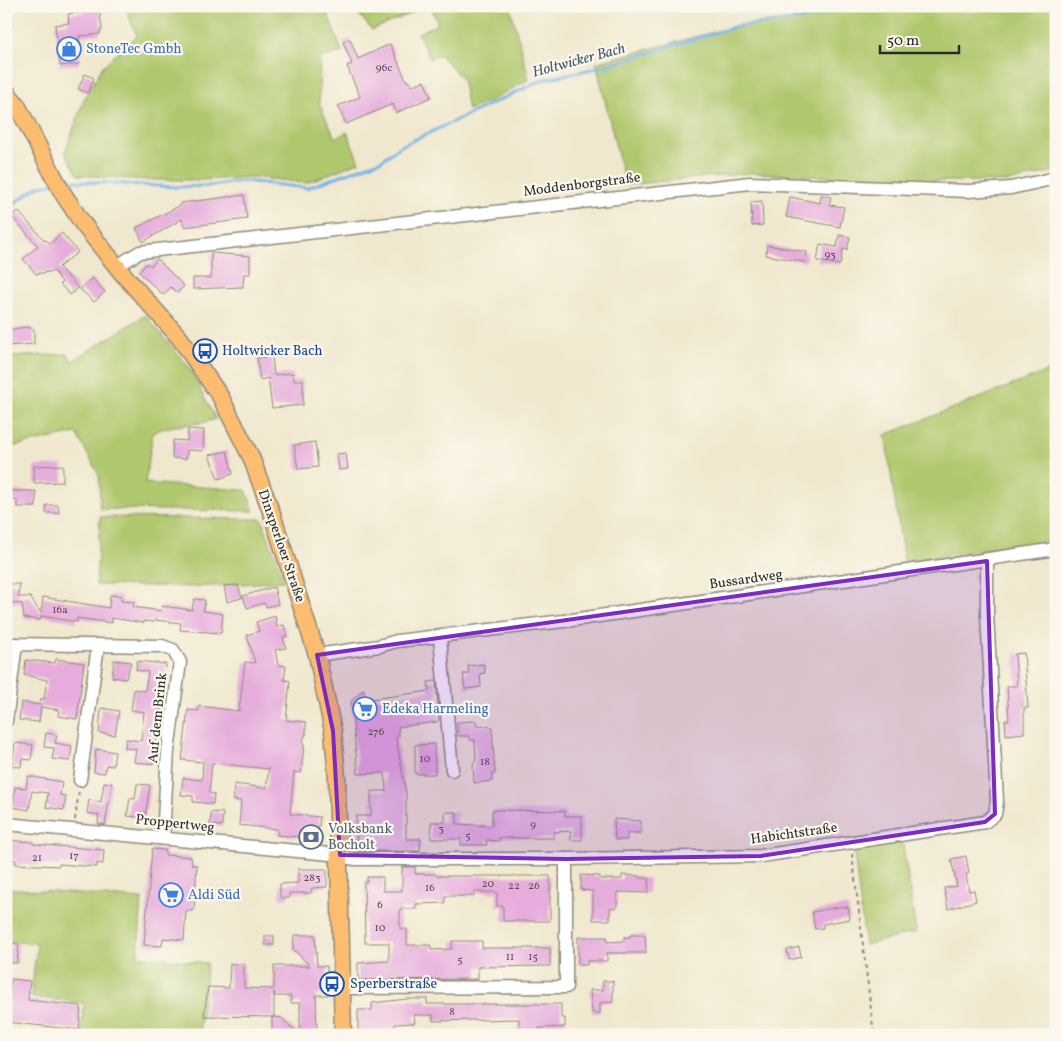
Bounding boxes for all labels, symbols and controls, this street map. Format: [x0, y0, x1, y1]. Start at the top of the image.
scale bar [880, 22, 958, 54]
text: 50 m [887, 31, 919, 52]
shop icon: StoneTec Gmbh [56, 36, 82, 62]
water label: Holtwicker Bach [530, 38, 628, 84]
place label: StoneTec Gmbh [86, 40, 182, 59]
house number: 96c [376, 61, 392, 76]
street label: Moddenborgstraße [522, 168, 642, 202]
house number: 93 [824, 248, 836, 263]
bus stop icon: Holtwicker Bach [192, 338, 218, 364]
place label: Holtwicker Bach [222, 342, 323, 361]
street label: Dinxperloer Straße [253, 487, 309, 605]
street label: Bussardweg [708, 565, 784, 595]
house number: 16a [52, 603, 68, 618]
street label: Auf dem Brink [144, 671, 172, 764]
supermarket icon: Edeka Harmeling [352, 696, 378, 722]
place label: Edeka Harmeling [382, 700, 489, 719]
house number: 276 [368, 725, 385, 740]
house number: 10 [420, 752, 431, 767]
house number: 18 [480, 755, 490, 770]
street label: Proppertweg [135, 810, 215, 838]
house number: 9 [530, 818, 536, 833]
street label: Habichtstraße [749, 818, 839, 849]
place label: Volksbank Bocholt [328, 820, 392, 855]
house number: 3 [438, 822, 444, 837]
bank icon: Volksbank Bocholt [298, 824, 324, 850]
house number: 5 [465, 829, 471, 844]
house number: 17 [69, 849, 79, 864]
house number: 21 [32, 851, 42, 866]
house number: 283 [303, 871, 321, 886]
house number: 20 [482, 877, 495, 892]
house number: 22 [508, 879, 520, 894]
house number: 26 [528, 879, 540, 894]
house number: 16 [425, 881, 435, 896]
supermarket icon: Aldi Süd [158, 882, 184, 908]
place label: Aldi Süd [188, 886, 241, 905]
house number: 6 [377, 898, 383, 913]
house number: 10 [375, 921, 386, 936]
house number: 11 [506, 950, 514, 965]
house number: 15 [528, 950, 538, 965]
house number: 5 [457, 953, 463, 968]
bus stop icon: Sperberstraße [319, 971, 345, 997]
place label: Sperberstraße [350, 975, 438, 994]
house number: 8 [449, 1005, 455, 1020]

